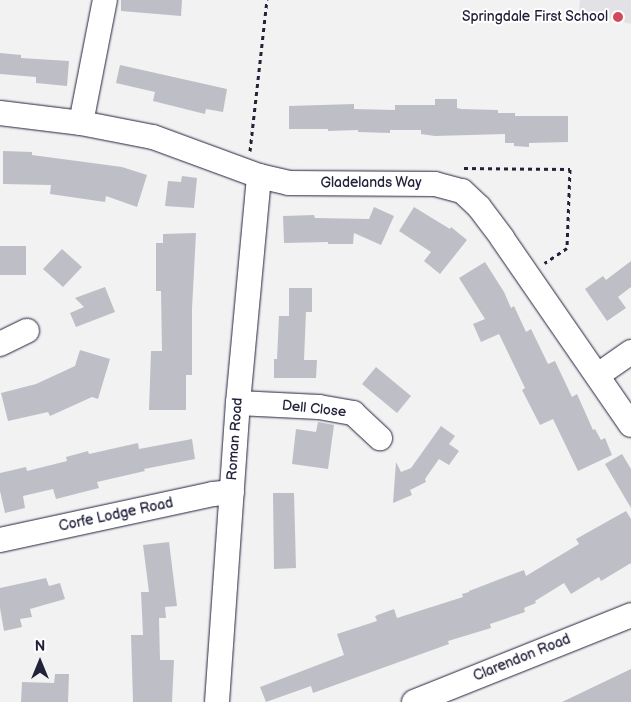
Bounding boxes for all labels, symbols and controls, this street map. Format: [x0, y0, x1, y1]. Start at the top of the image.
place label: Springdale First School [462, 9, 608, 25]
marker: Springdale First School [612, 11, 624, 23]
street label: Gladelands Way [320, 175, 422, 191]
street label: Roman Road [224, 397, 246, 481]
street label: Dell Close [281, 397, 347, 421]
street label: Corfe Lodge Road [57, 495, 175, 535]
street label: Clarendon Road [471, 631, 573, 685]
north arrow [15, 637, 65, 687]
text: N [35, 638, 45, 655]

